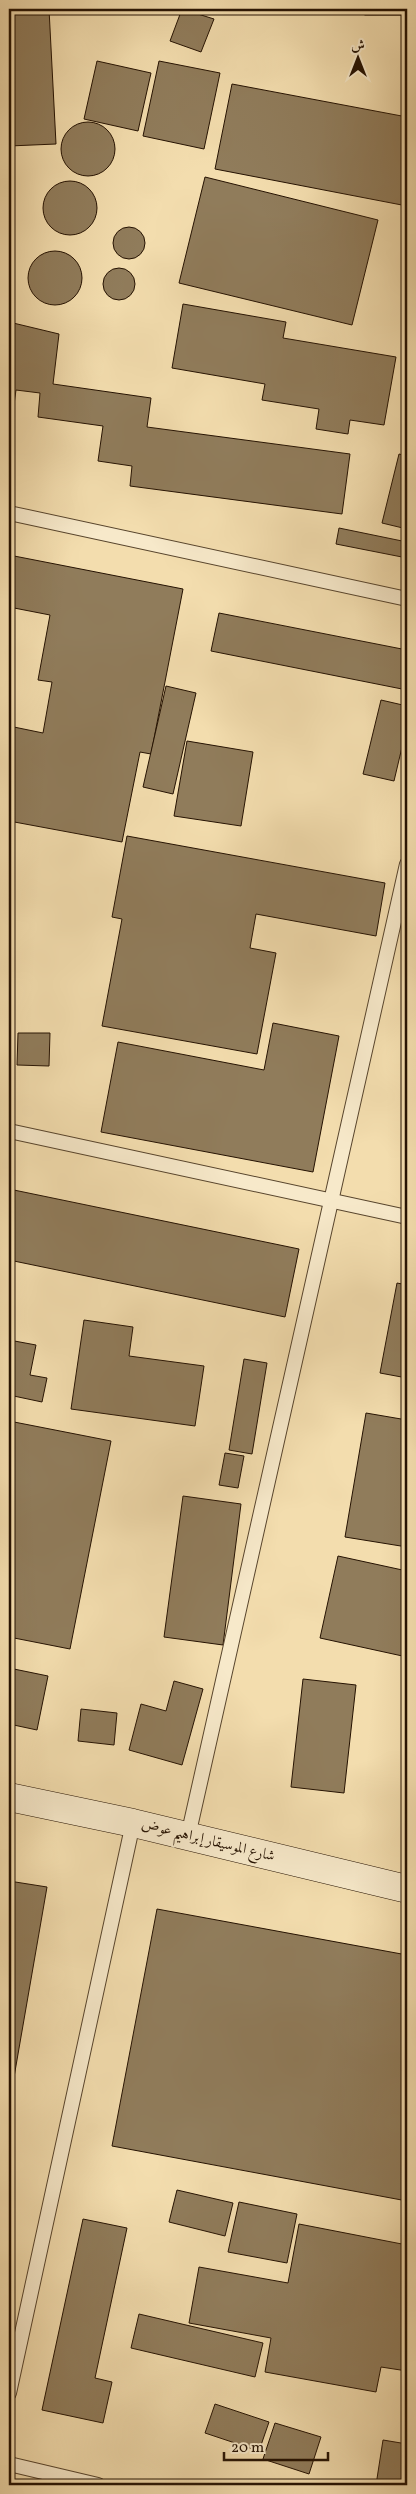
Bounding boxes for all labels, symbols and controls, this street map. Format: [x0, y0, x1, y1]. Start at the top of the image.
north arrow [334, 32, 384, 82]
text: ش [351, 37, 365, 56]
street label: شارع الموسيقار إبراهيم عوض [138, 1814, 277, 1871]
scale bar [224, 2429, 327, 2461]
text: 20 m [231, 2438, 264, 2459]

